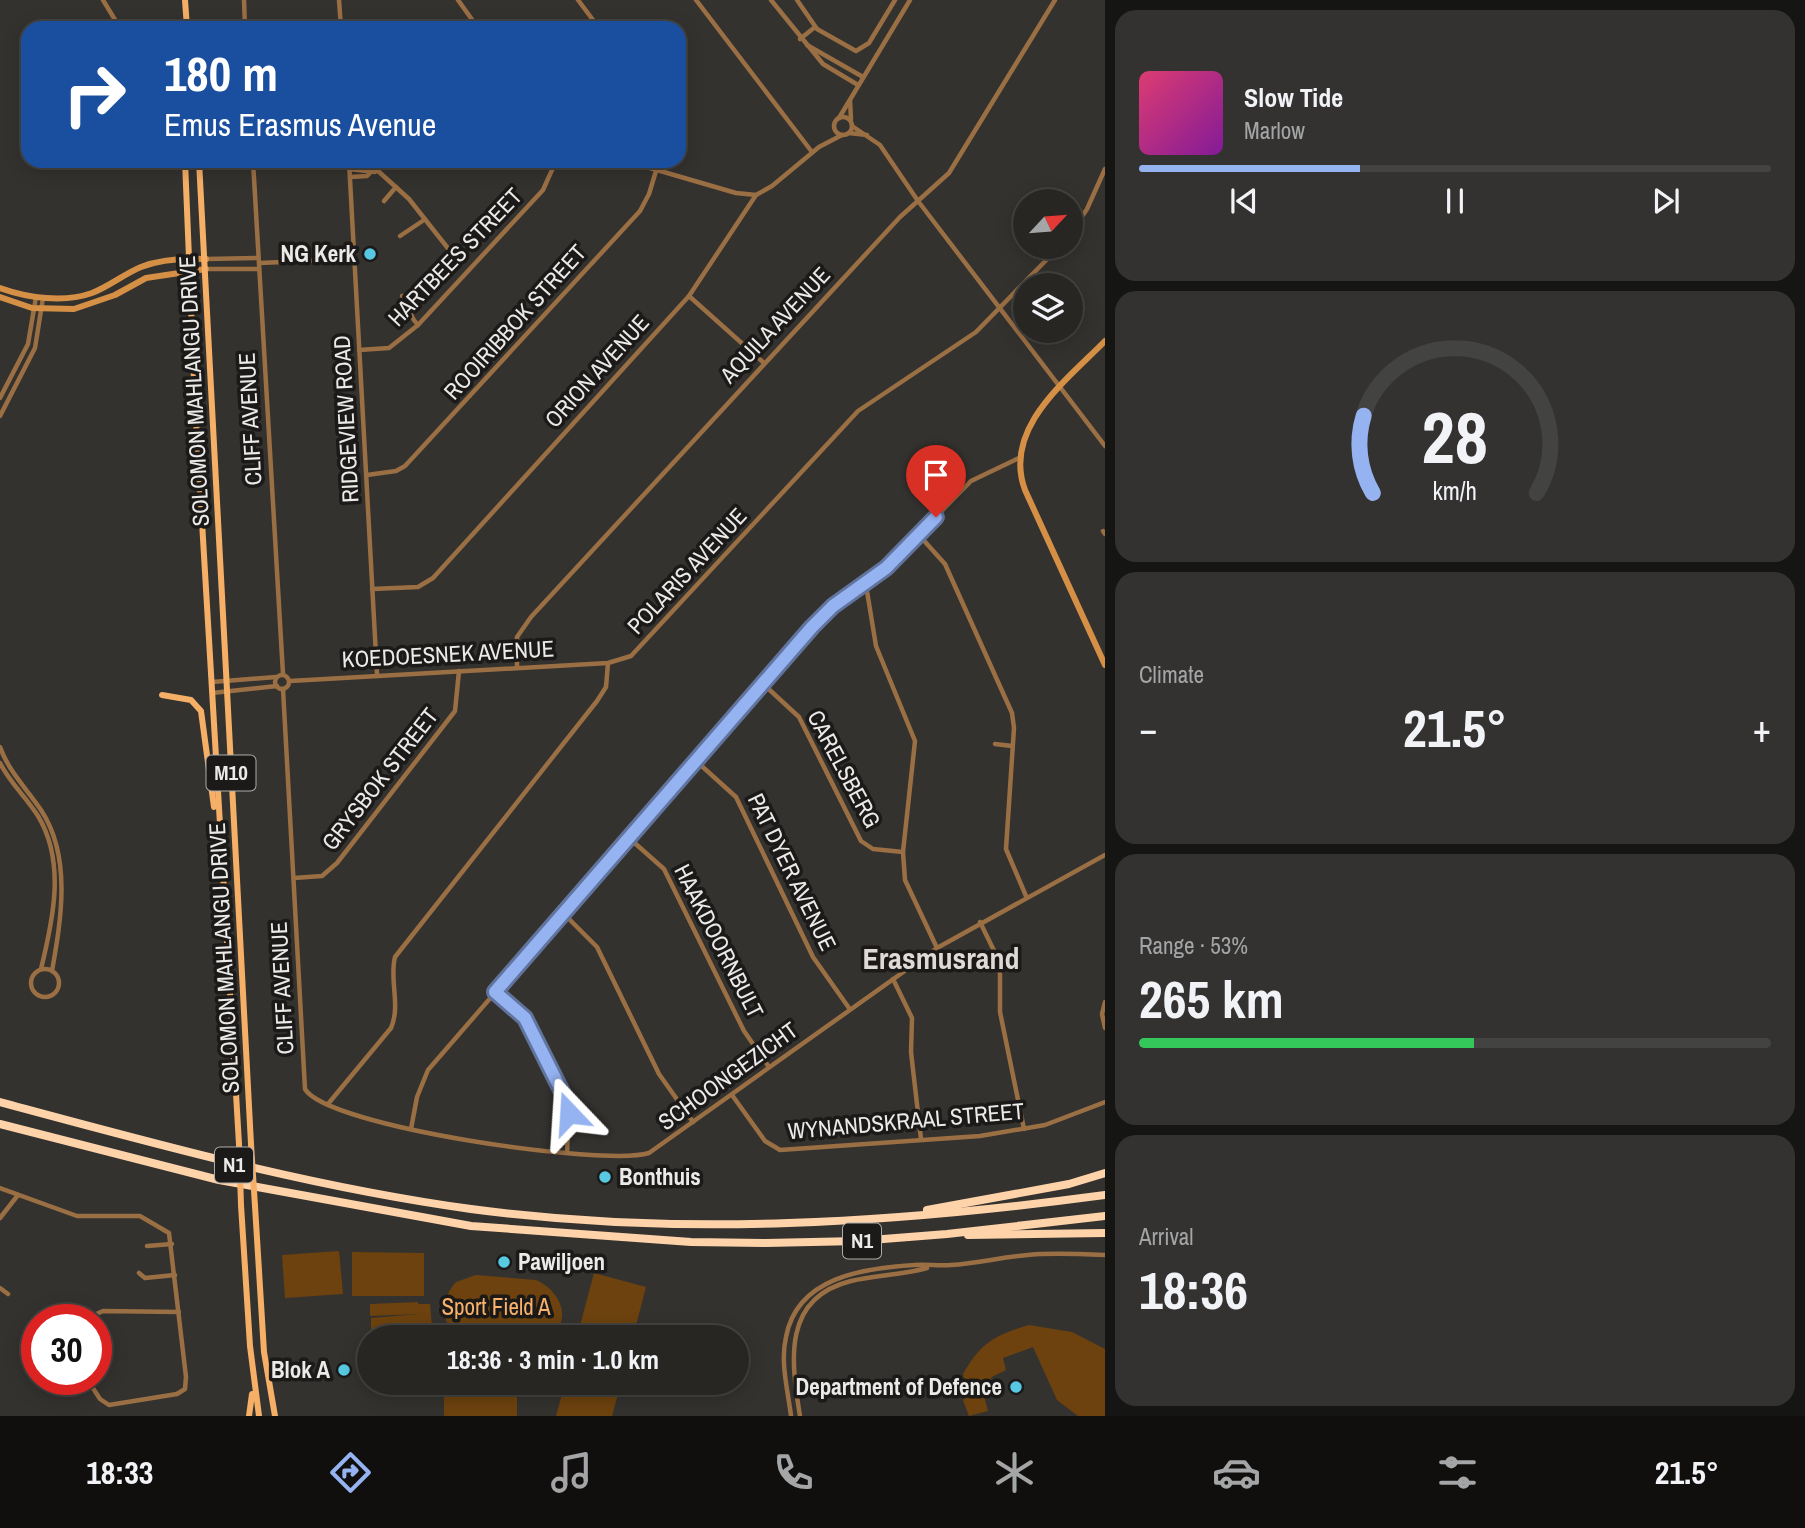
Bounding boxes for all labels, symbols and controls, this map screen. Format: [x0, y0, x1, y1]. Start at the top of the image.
text: 180 m [164, 40, 278, 106]
icon: right [49, 49, 140, 140]
text: Slow Tide [1244, 80, 1343, 115]
text: Emus Erasmus Avenue [164, 103, 436, 146]
text: Marlow [1244, 115, 1305, 146]
street label: HARTBEES STREET [381, 180, 529, 333]
icon: previous [1225, 182, 1263, 220]
icon: pause [1436, 182, 1474, 220]
icon: next [1647, 182, 1685, 220]
north arrow [1013, 189, 1083, 259]
map controls [1013, 189, 1083, 343]
street label: ROOIRIBBOK STREET [436, 237, 593, 406]
place label: NG Kerk [281, 238, 357, 269]
marker: NG Kerk [362, 246, 378, 262]
street label: SOLOMON MAHLANGU DRIVE [171, 255, 216, 527]
street label: AQUILA AVENUE [712, 260, 837, 390]
button: layers [1013, 273, 1083, 343]
street label: ORION AVENUE [538, 307, 656, 434]
street label: RIDGEVIEW ROAD [326, 334, 365, 504]
street label: CLIFF AVENUE [231, 352, 268, 486]
text: 28 [1422, 388, 1488, 486]
pin [906, 445, 966, 517]
icon: arrive [917, 456, 955, 494]
text: km/h [1433, 474, 1477, 508]
street label: POLARIS AVENUE [620, 501, 753, 641]
street label: KOEDOESNEK AVENUE [341, 632, 555, 675]
text: Climate [1139, 659, 1204, 690]
text: 21.5° [1403, 693, 1507, 763]
street label: GRYSBOK STREET [314, 701, 445, 856]
text: − [1139, 703, 1157, 754]
text: + [1753, 703, 1771, 754]
street label: CARELSBERG [800, 705, 888, 833]
road number: M10 [206, 756, 256, 790]
street label: PAT DYER AVENUE [741, 788, 844, 956]
street label: SOLOMON MAHLANGU DRIVE [201, 822, 246, 1094]
street label: HAAKDOORNBULT [667, 859, 772, 1023]
street label: CLIFF AVENUE [263, 921, 300, 1055]
text: Range · 53% [1139, 930, 1248, 961]
district label: Erasmusrand [862, 938, 1020, 978]
text: 265 km [1139, 964, 1284, 1034]
street label: SCHOONGEZICHT [652, 1014, 804, 1137]
position arrow [532, 1076, 606, 1150]
street label: WYNANDSKRAAL STREET [786, 1095, 1026, 1146]
road number: N1 [215, 1148, 253, 1182]
place label: Bonthuis [619, 1161, 701, 1192]
marker: Bonthuis [597, 1169, 613, 1185]
text: Arrival [1139, 1221, 1194, 1252]
road number: N1 [843, 1224, 881, 1258]
place label: Pawiljoen [518, 1246, 605, 1277]
marker: Pawiljoen [496, 1254, 512, 1270]
text: 18:36 [1139, 1255, 1248, 1325]
park label: Sport Field A [441, 1291, 551, 1322]
speed limit sign: 30 [21, 1304, 112, 1395]
text: 18:36 · 3 min · 1.0 km [447, 1342, 659, 1377]
place label: Blok A [271, 1354, 330, 1385]
marker: Blok A [336, 1362, 352, 1378]
place label: Department of Defence [796, 1371, 1002, 1402]
marker: Department of Defence [1008, 1379, 1024, 1395]
icon: directions [326, 1448, 375, 1497]
icon: music [547, 1448, 596, 1497]
icon: phone [769, 1448, 818, 1497]
icon: climate [990, 1448, 1039, 1497]
icon: car [1212, 1448, 1261, 1497]
icon: filters [1433, 1448, 1482, 1497]
text: 18:33 [86, 1451, 153, 1494]
text: 21.5° [1655, 1451, 1719, 1494]

